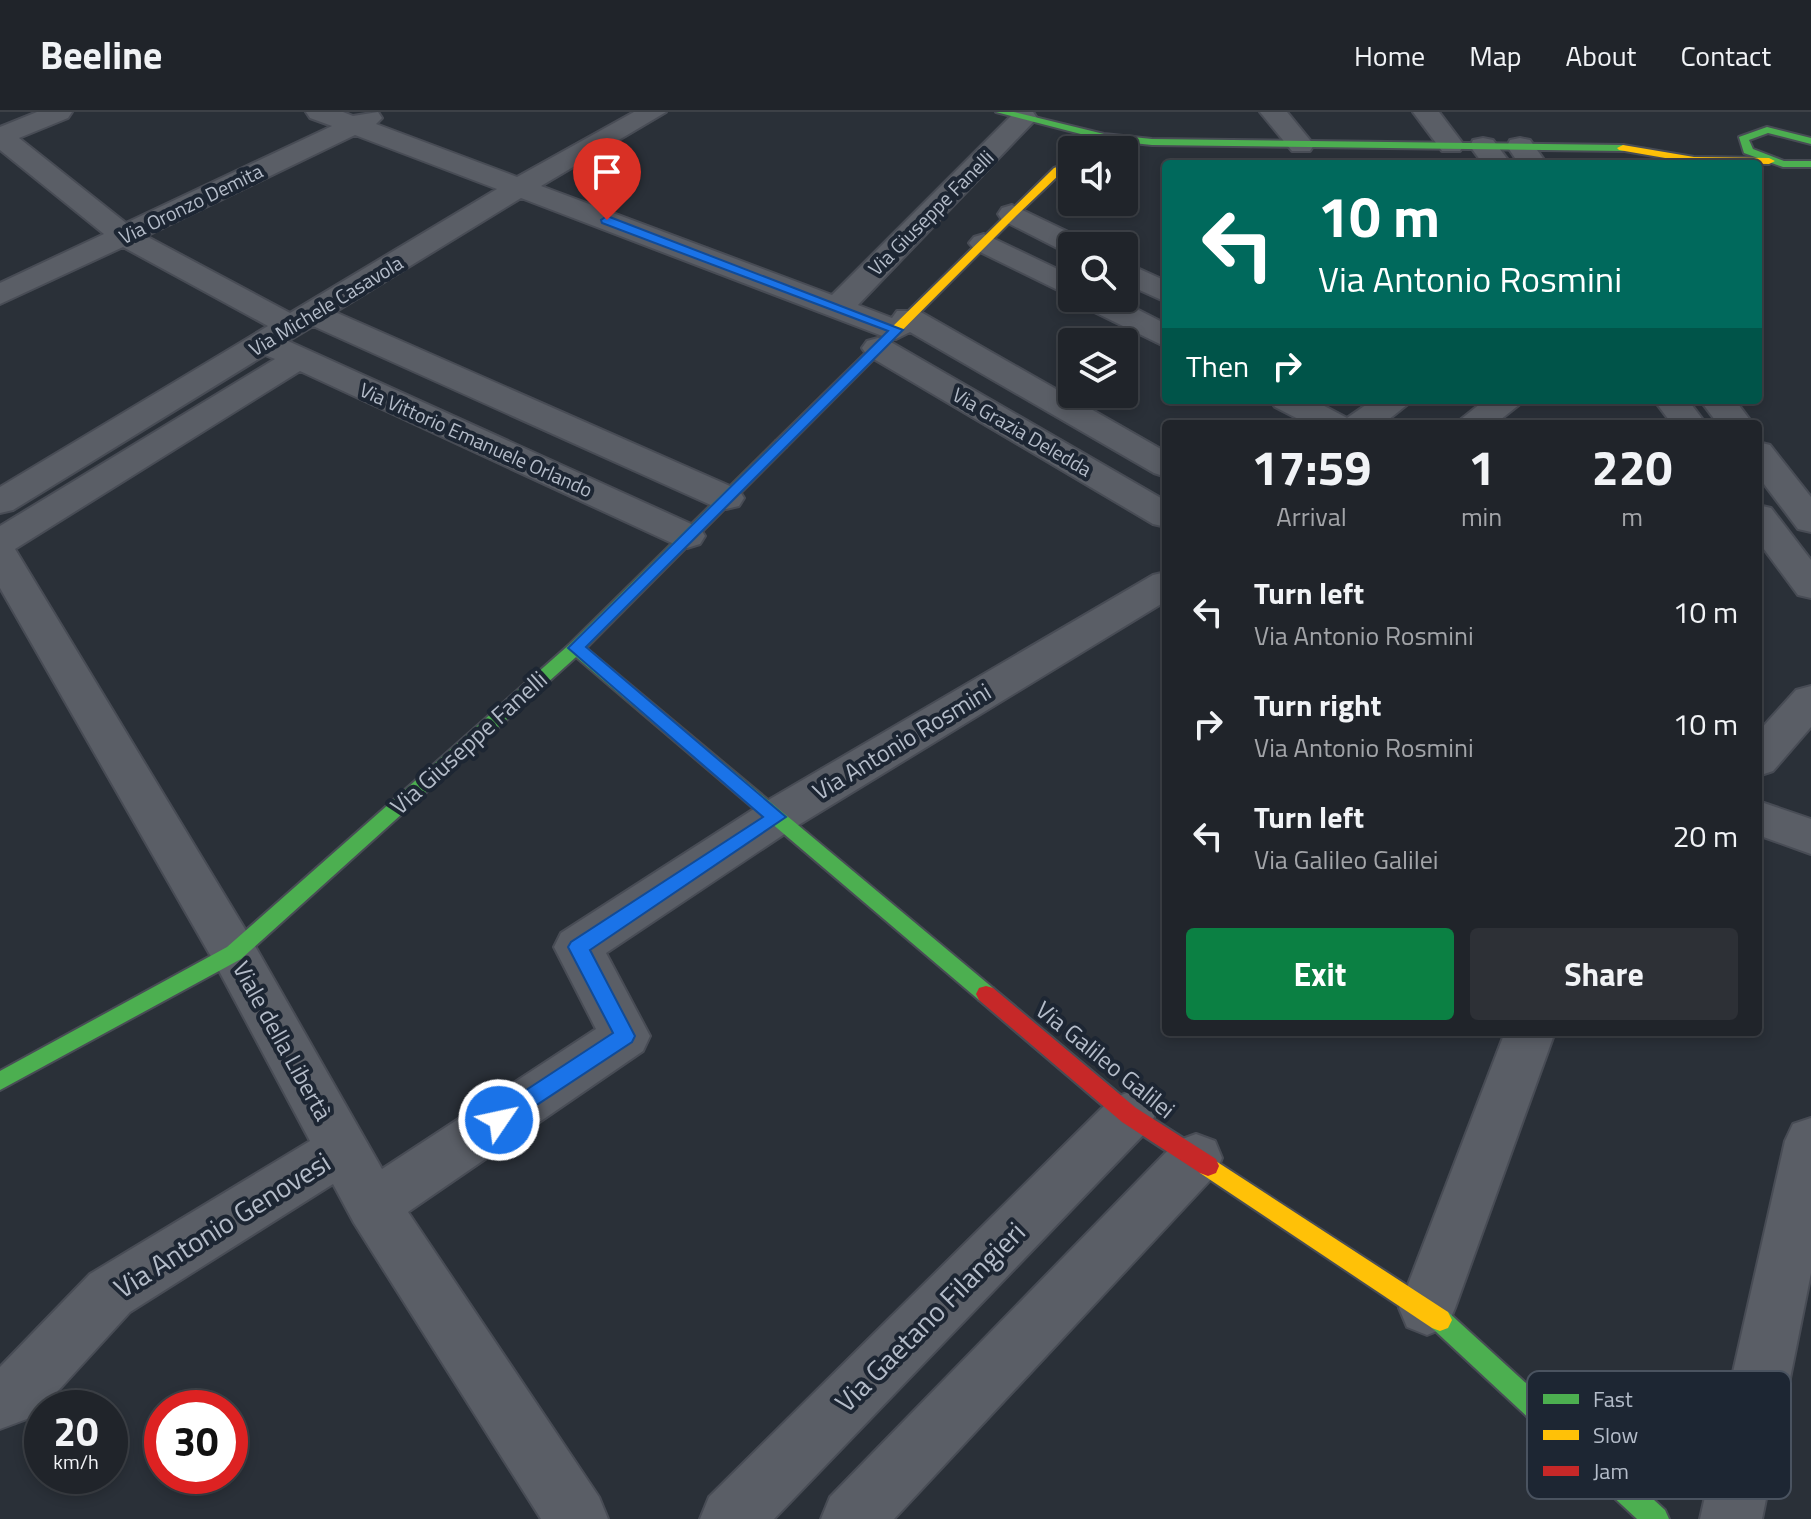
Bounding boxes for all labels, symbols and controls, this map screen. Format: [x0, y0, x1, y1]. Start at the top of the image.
text: Beeline [40, 26, 162, 84]
text: Home [1354, 34, 1425, 77]
text: Map [1469, 34, 1522, 77]
text: About [1566, 34, 1636, 77]
text: Contact [1680, 34, 1771, 77]
map controls [1058, 136, 1138, 408]
button: sound [1058, 136, 1138, 216]
pin [573, 138, 641, 220]
street label: Via Giuseppe Fanelli [861, 143, 1001, 283]
icon: arrive [585, 150, 629, 194]
street label: Via Oronzo Demita [114, 155, 268, 252]
text: 10 m [1318, 174, 1440, 259]
icon: left [1186, 192, 1290, 296]
button: search [1058, 232, 1138, 312]
street label: Via Michele Casavola [243, 247, 409, 364]
text: Via Antonio Rosmini [1318, 251, 1622, 306]
button: layers [1058, 328, 1138, 408]
text: Then [1186, 343, 1249, 389]
icon: right [1265, 344, 1309, 388]
street label: Via Vittorio Emanuele Orlando [355, 374, 598, 505]
street label: Via Grazia Deledda [947, 379, 1098, 484]
text: 17:59 [1252, 431, 1371, 504]
text: 1 [1468, 431, 1495, 504]
text: 220 [1592, 431, 1672, 504]
text: Arrival [1276, 497, 1347, 536]
text: min [1461, 497, 1502, 536]
text: m [1621, 497, 1643, 536]
text: Turn left [1254, 570, 1364, 616]
text: 10 m [1673, 589, 1738, 635]
icon: left [1186, 590, 1230, 634]
text: Via Antonio Rosmini [1254, 616, 1474, 655]
street label: Via Giuseppe Fanelli [382, 662, 555, 823]
street label: Via Antonio Rosmini [805, 674, 998, 809]
text: Turn right [1254, 682, 1382, 728]
text: 10 m [1673, 701, 1738, 747]
icon: right [1186, 702, 1230, 746]
text: Via Antonio Rosmini [1254, 728, 1474, 767]
text: Turn left [1254, 794, 1364, 840]
text: 20 m [1673, 813, 1738, 859]
icon: left [1186, 814, 1230, 858]
text: Via Galileo Galilei [1254, 840, 1438, 879]
button: Exit [1186, 928, 1454, 1020]
button: Share [1470, 928, 1738, 1020]
street label: Viale della Libertà [224, 954, 342, 1127]
street label: Via Galileo Galilei [1028, 992, 1183, 1127]
position arrow [457, 1078, 541, 1162]
street label: Via Antonio Genovesi [105, 1141, 338, 1309]
street label: Via Gaetano Filangieri [824, 1211, 1035, 1422]
legend [1527, 1371, 1791, 1499]
text: Fast [1593, 1382, 1633, 1416]
speed limit sign: 30 [144, 1390, 248, 1494]
text: 20 [54, 1401, 98, 1462]
text: Slow [1593, 1418, 1639, 1452]
text: km/h [53, 1446, 99, 1477]
text: Jam [1593, 1454, 1629, 1488]

